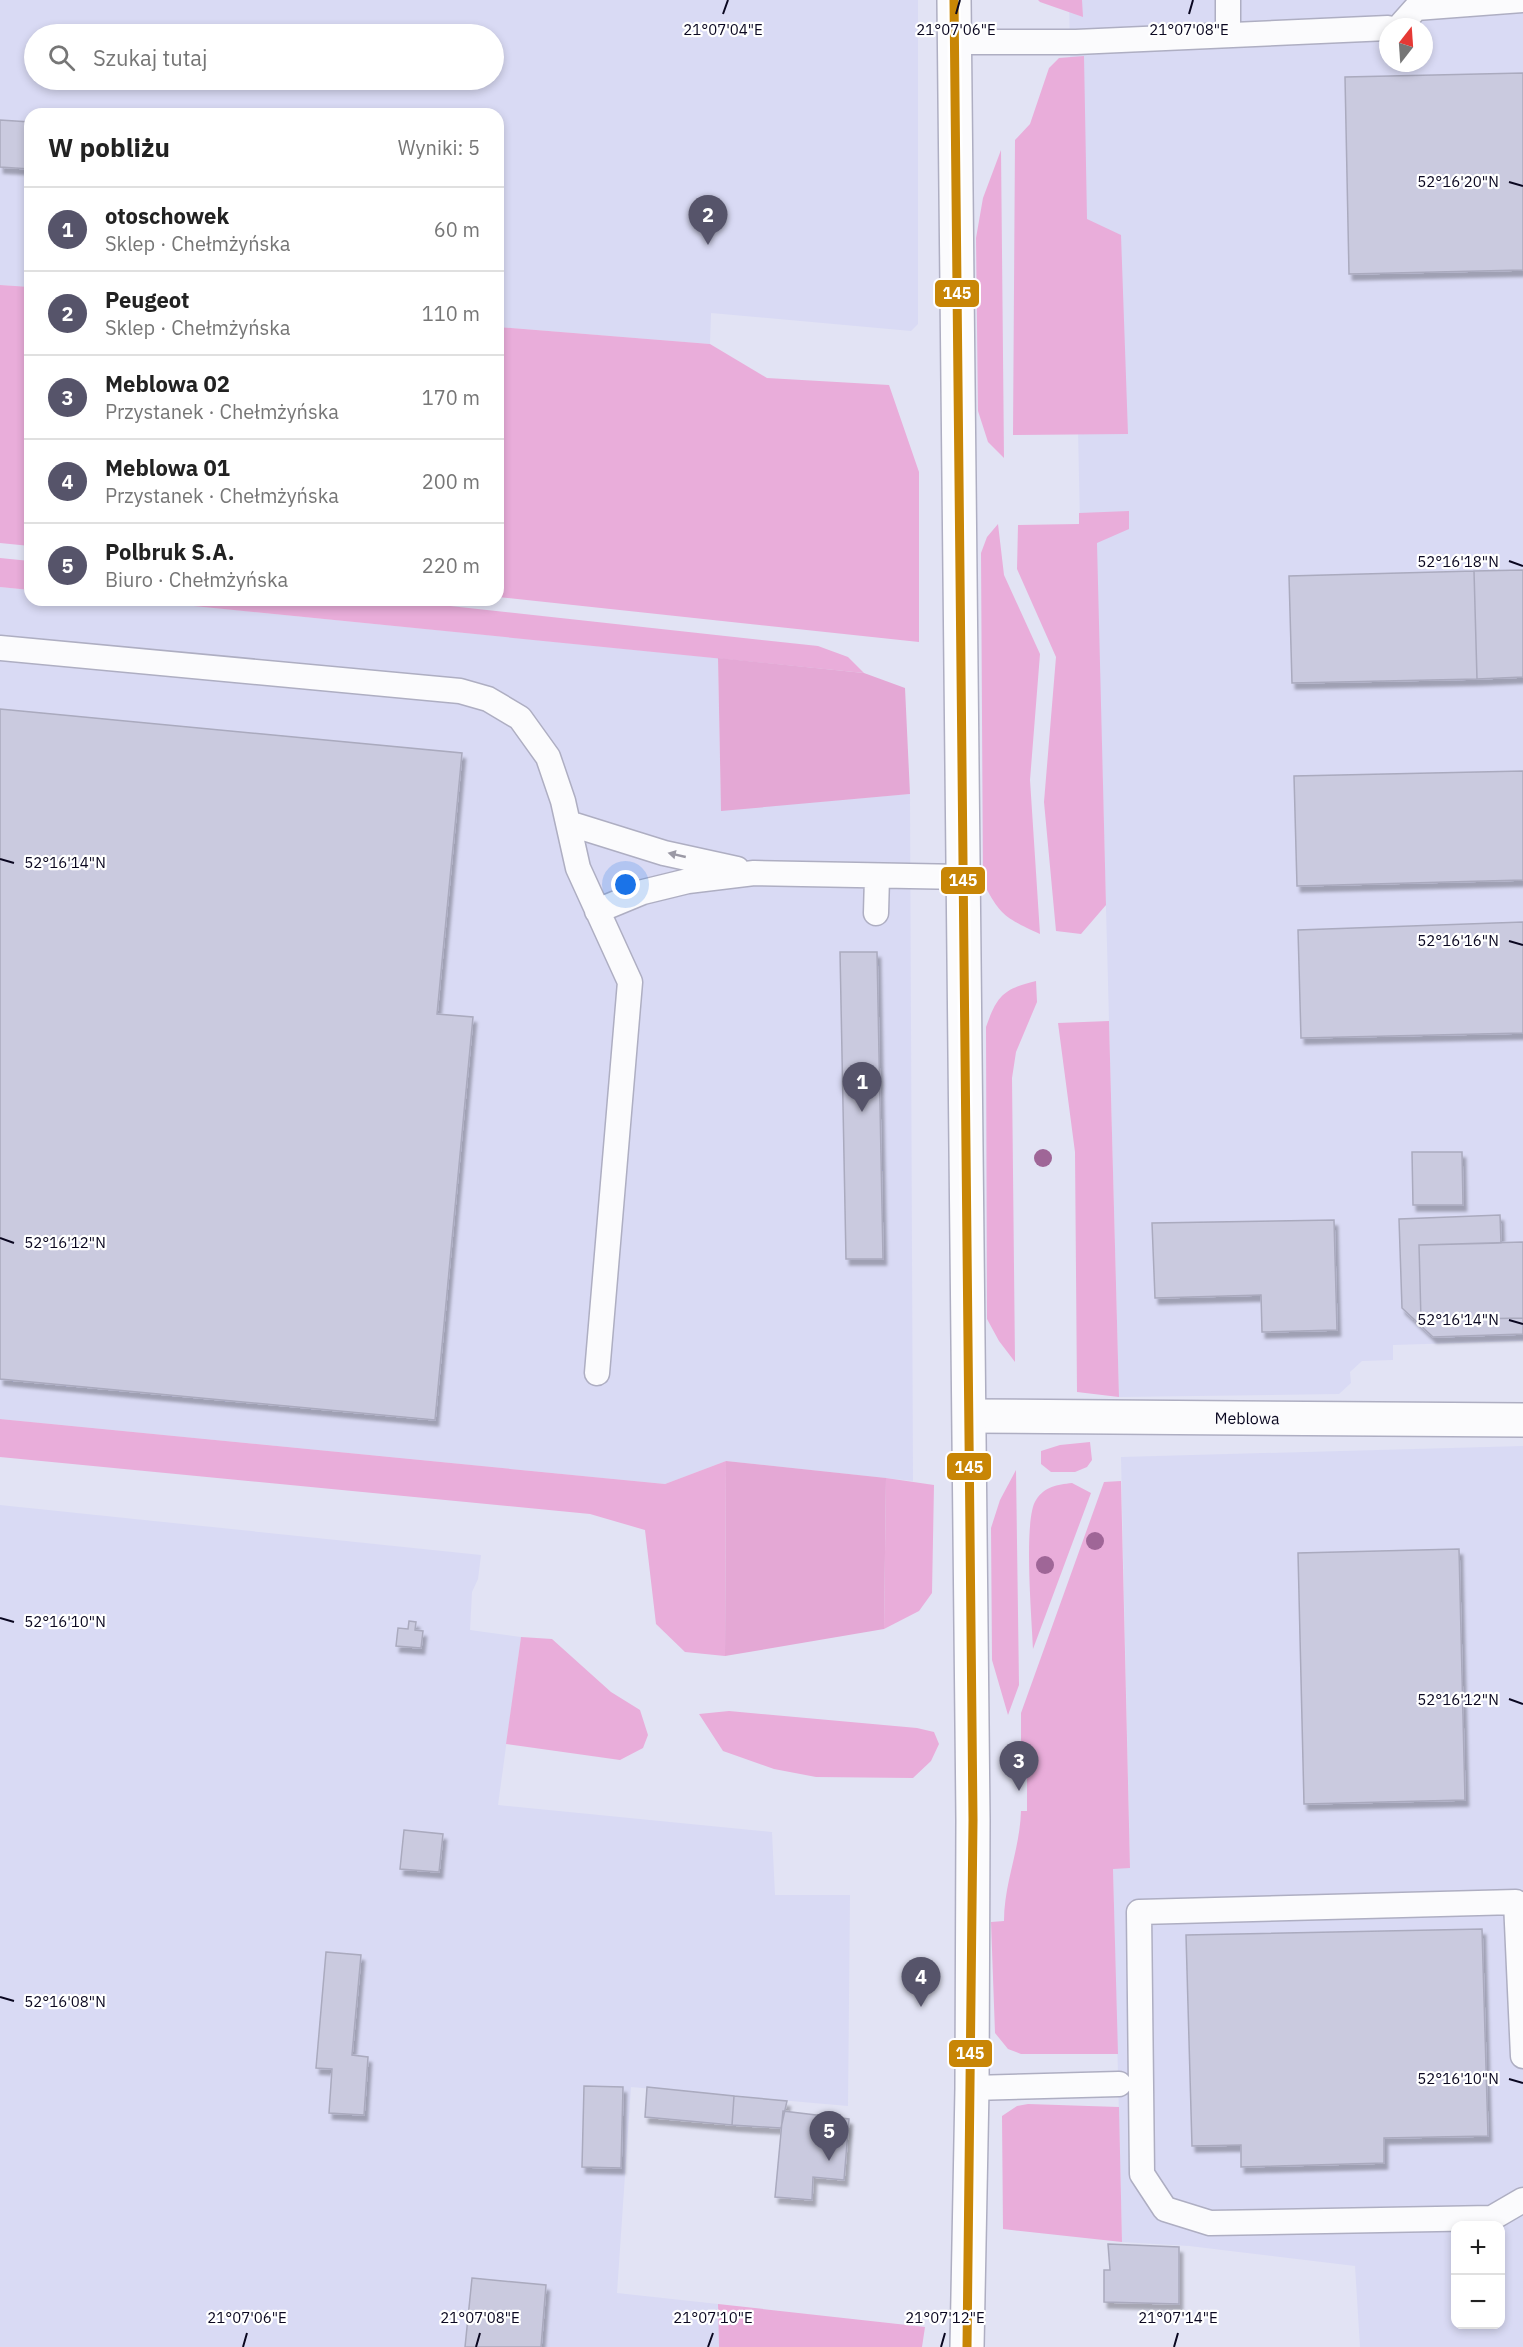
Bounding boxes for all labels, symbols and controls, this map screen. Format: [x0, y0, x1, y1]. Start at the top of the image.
north arrow [1379, 18, 1433, 72]
text: 21°07'04"E [683, 20, 763, 39]
text: 21°07'06"E [916, 20, 996, 39]
text: 21°07'08"E [1149, 20, 1229, 39]
search box [24, 24, 504, 90]
icon: search [45, 41, 78, 74]
text: Szukaj tutaj [93, 43, 208, 72]
text: W pobliżu [48, 130, 170, 164]
text: Wyniki: 5 [398, 134, 480, 161]
text: 52°16'20"N [1417, 172, 1499, 191]
pin: 2 [688, 196, 728, 245]
text: otoschowek [105, 201, 229, 230]
text: 1 [62, 216, 74, 243]
text: 60 m [434, 216, 480, 243]
text: Sklep · Chełmżyńska [105, 230, 290, 257]
line badge: 145 [934, 279, 980, 308]
text: 145 [943, 283, 972, 303]
text: Peugeot [105, 285, 190, 314]
text: 2 [62, 300, 74, 327]
text: 110 m [422, 300, 480, 327]
text: Sklep · Chełmżyńska [105, 314, 290, 341]
text: Meblowa 02 [105, 369, 230, 398]
text: 3 [62, 384, 74, 411]
text: 170 m [422, 384, 480, 411]
text: Przystanek · Chełmżyńska [105, 398, 339, 425]
text: Meblowa 01 [105, 453, 230, 482]
text: 4 [62, 468, 74, 495]
text: 200 m [422, 468, 480, 495]
text: Przystanek · Chełmżyńska [105, 482, 339, 509]
text: Polbruk S.A. [105, 537, 235, 566]
text: 5 [62, 552, 74, 579]
text: 220 m [422, 552, 480, 579]
text: 52°16'18"N [1417, 552, 1499, 571]
text: Biuro · Chełmżyńska [105, 566, 288, 593]
one-way arrow [667, 850, 686, 860]
text: 52°16'14"N [24, 853, 106, 872]
line badge: 145 [940, 866, 986, 895]
your location [611, 870, 640, 899]
text: 145 [949, 870, 978, 890]
text: 52°16'16"N [1417, 931, 1499, 950]
pin: 1 [842, 1062, 882, 1112]
text: 52°16'12"N [24, 1233, 106, 1252]
text: 52°16'14"N [1417, 1310, 1499, 1329]
street label: Meblowa [1214, 1408, 1280, 1428]
line badge: 145 [946, 1452, 992, 1481]
text: 145 [955, 1457, 984, 1477]
text: 52°16'10"N [24, 1612, 106, 1631]
text: 52°16'12"N [1417, 1690, 1499, 1709]
pin: 3 [1000, 1742, 1038, 1791]
pin: 4 [902, 1958, 940, 2007]
text: 52°16'08"N [24, 1992, 106, 2011]
line badge: 145 [948, 2039, 993, 2068]
text: 145 [956, 2043, 985, 2063]
text: 52°16'10"N [1417, 2069, 1499, 2088]
pin: 5 [810, 2112, 848, 2161]
map controls [1451, 2221, 1505, 2329]
button: + [1451, 2221, 1505, 2275]
button: − [1451, 2275, 1505, 2329]
text: 21°07'06"E [207, 2308, 287, 2327]
text: 21°07'08"E [440, 2308, 520, 2327]
text: 21°07'10"E [673, 2308, 753, 2327]
text: 21°07'12"E [905, 2308, 985, 2327]
text: 21°07'14"E [1138, 2308, 1218, 2327]

